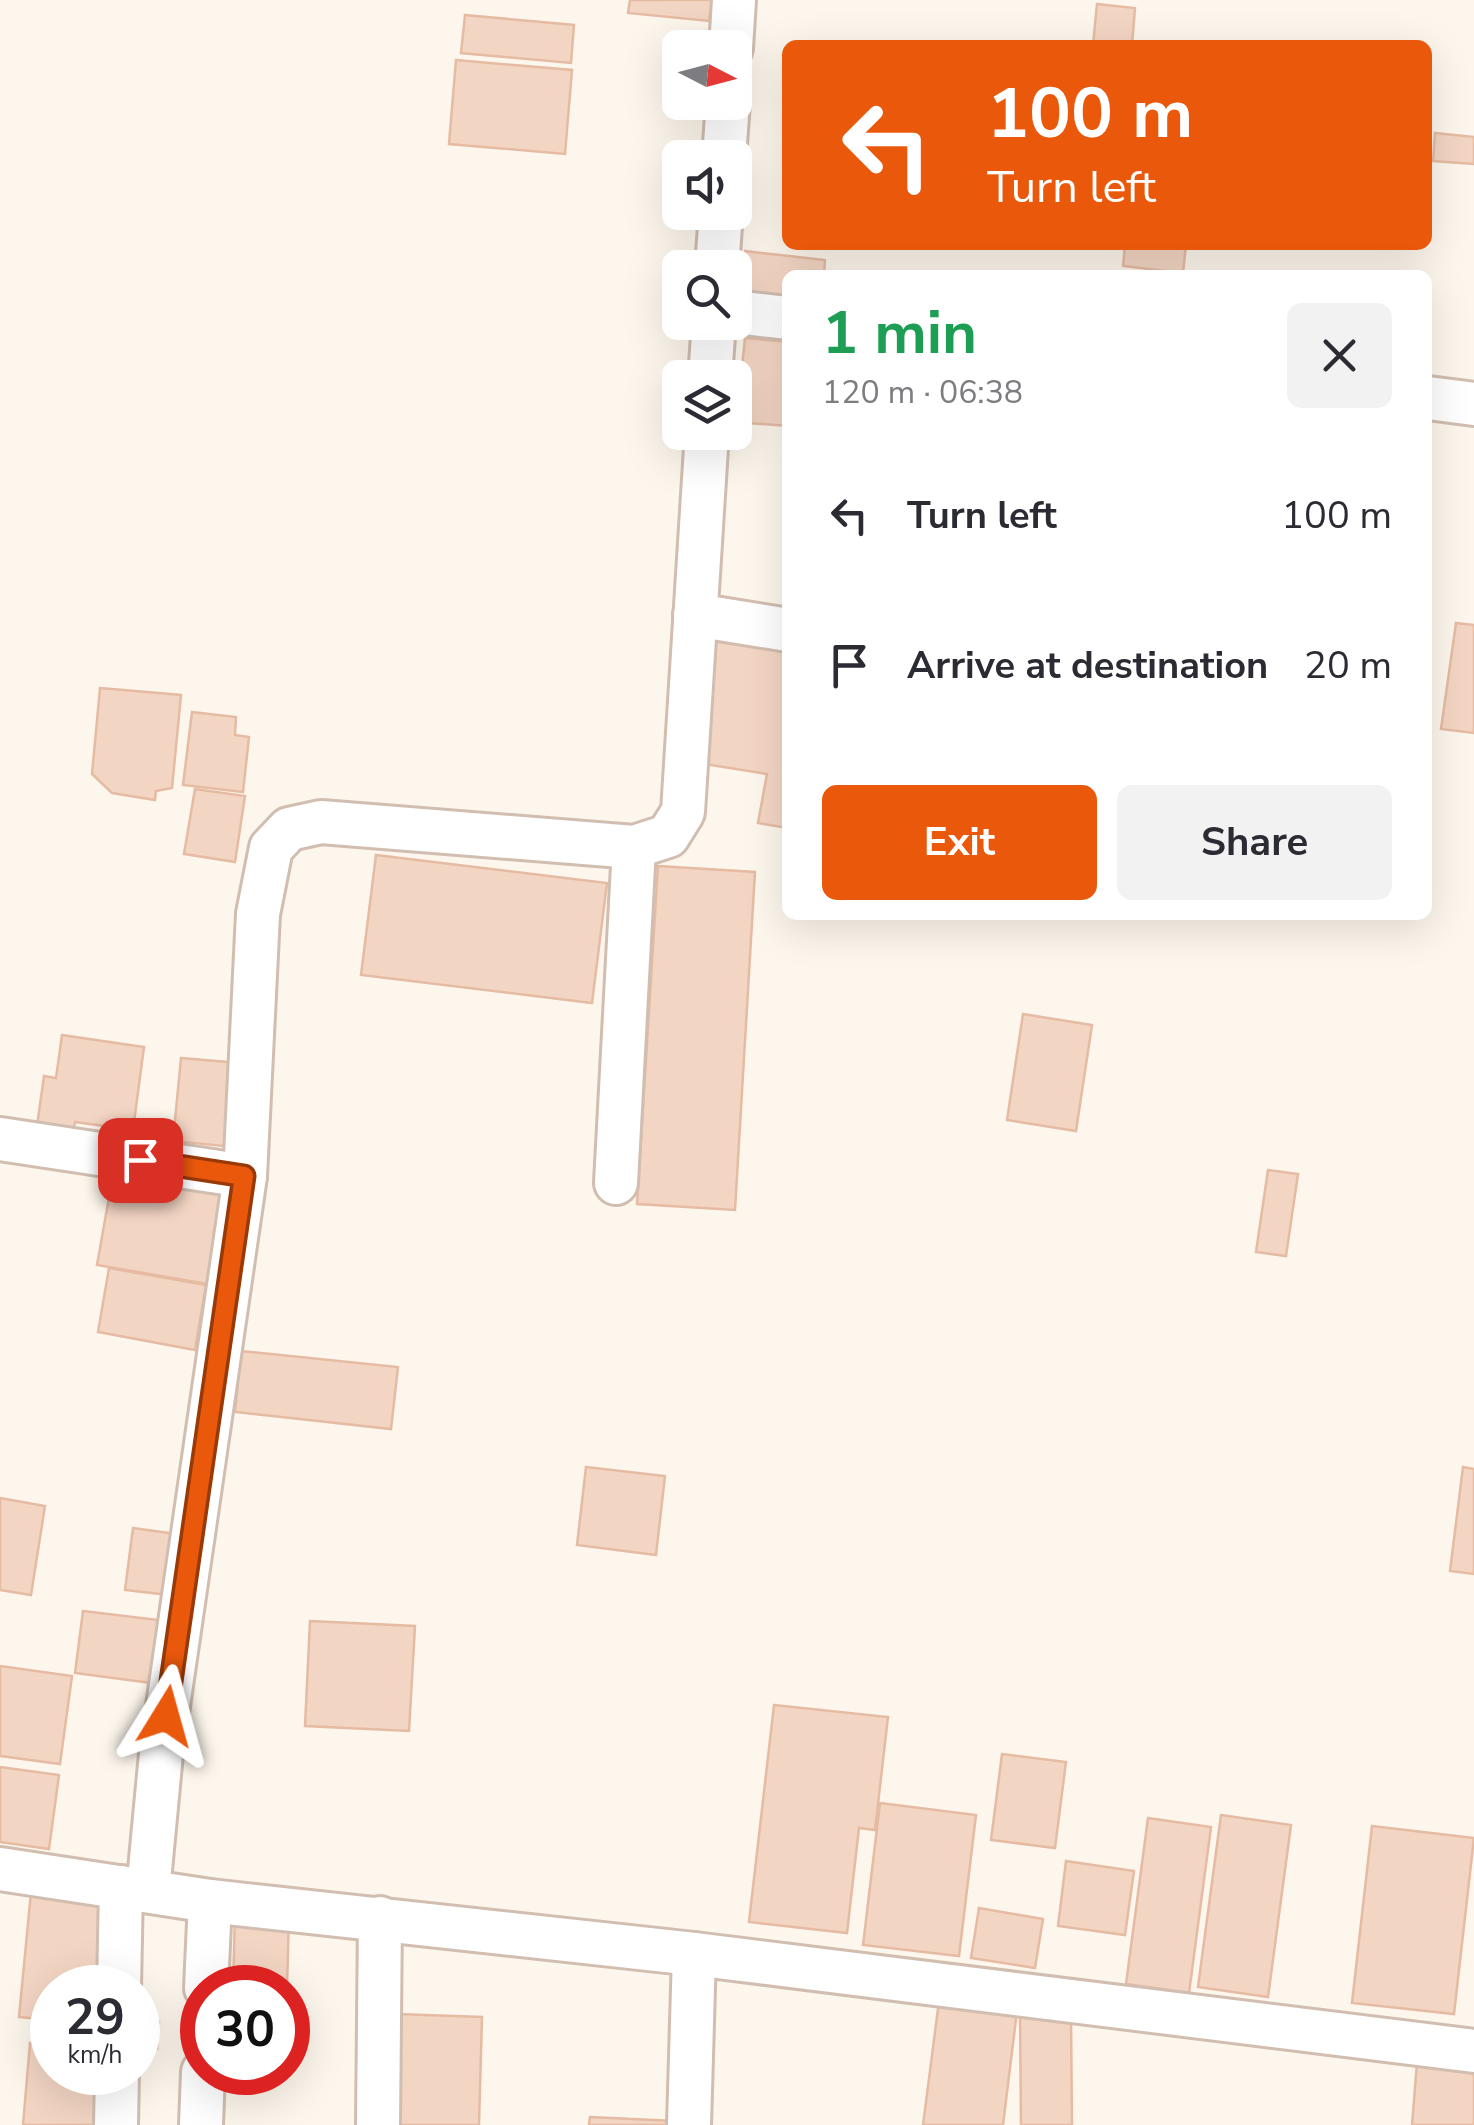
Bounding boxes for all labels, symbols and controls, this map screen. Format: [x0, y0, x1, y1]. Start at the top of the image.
north arrow [662, 30, 752, 120]
map controls [662, 30, 752, 450]
text: 100 m [987, 66, 1193, 162]
icon: left [822, 80, 952, 210]
button: sound [662, 140, 752, 230]
text: Turn left [987, 157, 1156, 218]
button: search [662, 250, 752, 340]
text: 1 min [822, 292, 977, 374]
button: close [1287, 303, 1392, 408]
button: layers [662, 360, 752, 450]
text: 120 m · 06:38 [822, 371, 1023, 414]
icon: left [822, 488, 877, 543]
text: Turn left [907, 490, 1057, 541]
text: 100 m [1281, 490, 1392, 541]
icon: arrive [822, 638, 877, 693]
text: Arrive at destination [907, 640, 1268, 691]
text: 20 m [1304, 640, 1392, 691]
button: Exit [822, 785, 1097, 900]
button: Share [1117, 785, 1392, 900]
pin [98, 1118, 183, 1203]
icon: arrive [113, 1133, 168, 1188]
position arrow [114, 1664, 218, 1768]
speed limit sign: 30 [180, 1965, 310, 2095]
text: 29 [65, 1983, 125, 2052]
text: km/h [67, 2038, 123, 2072]

